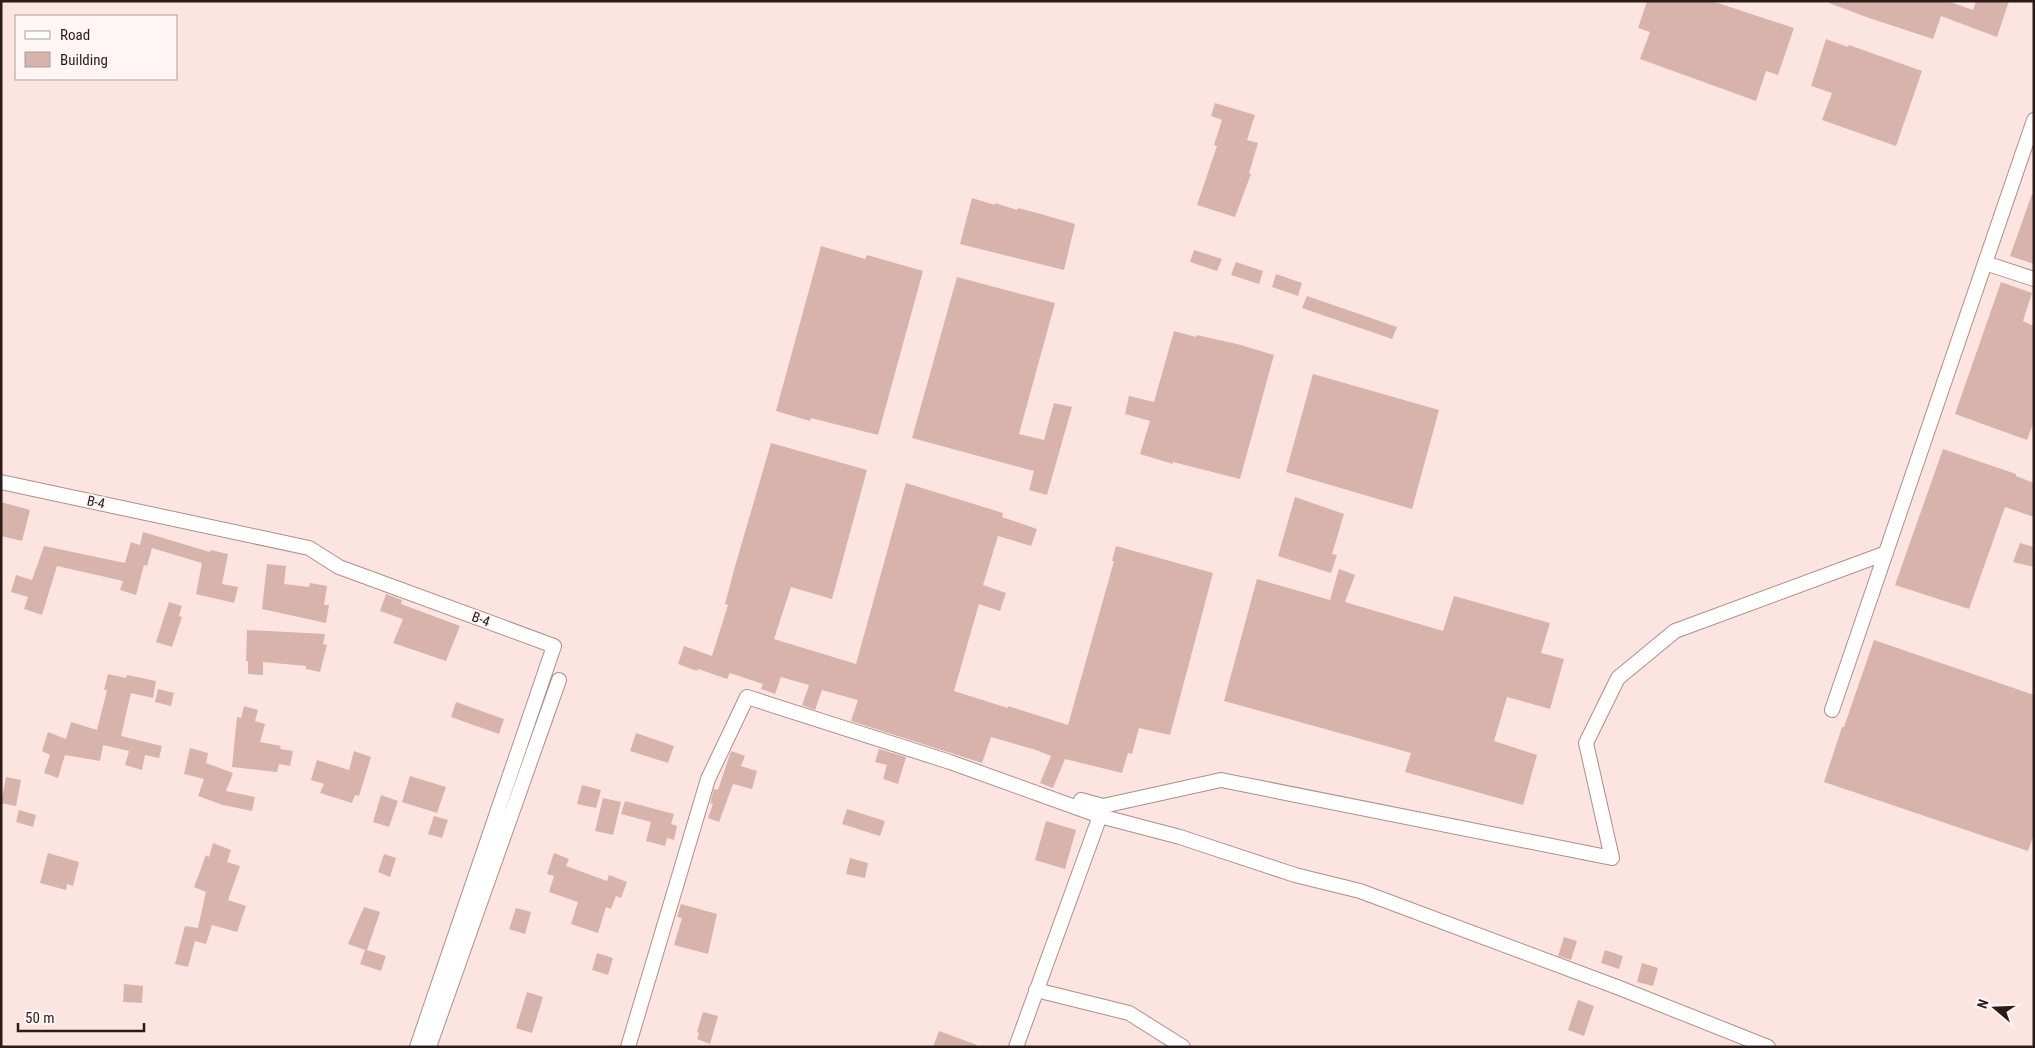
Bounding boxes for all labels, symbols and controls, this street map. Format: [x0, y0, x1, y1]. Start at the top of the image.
legend [15, 15, 178, 80]
text: Road [60, 26, 90, 44]
text: Building [60, 51, 108, 69]
street label: B-4 [86, 492, 107, 512]
street label: B-4 [470, 608, 492, 630]
north arrow [1970, 983, 2020, 1033]
text: N [1974, 997, 1992, 1010]
scale bar [18, 1000, 144, 1032]
text: 50 m [25, 1009, 55, 1027]

